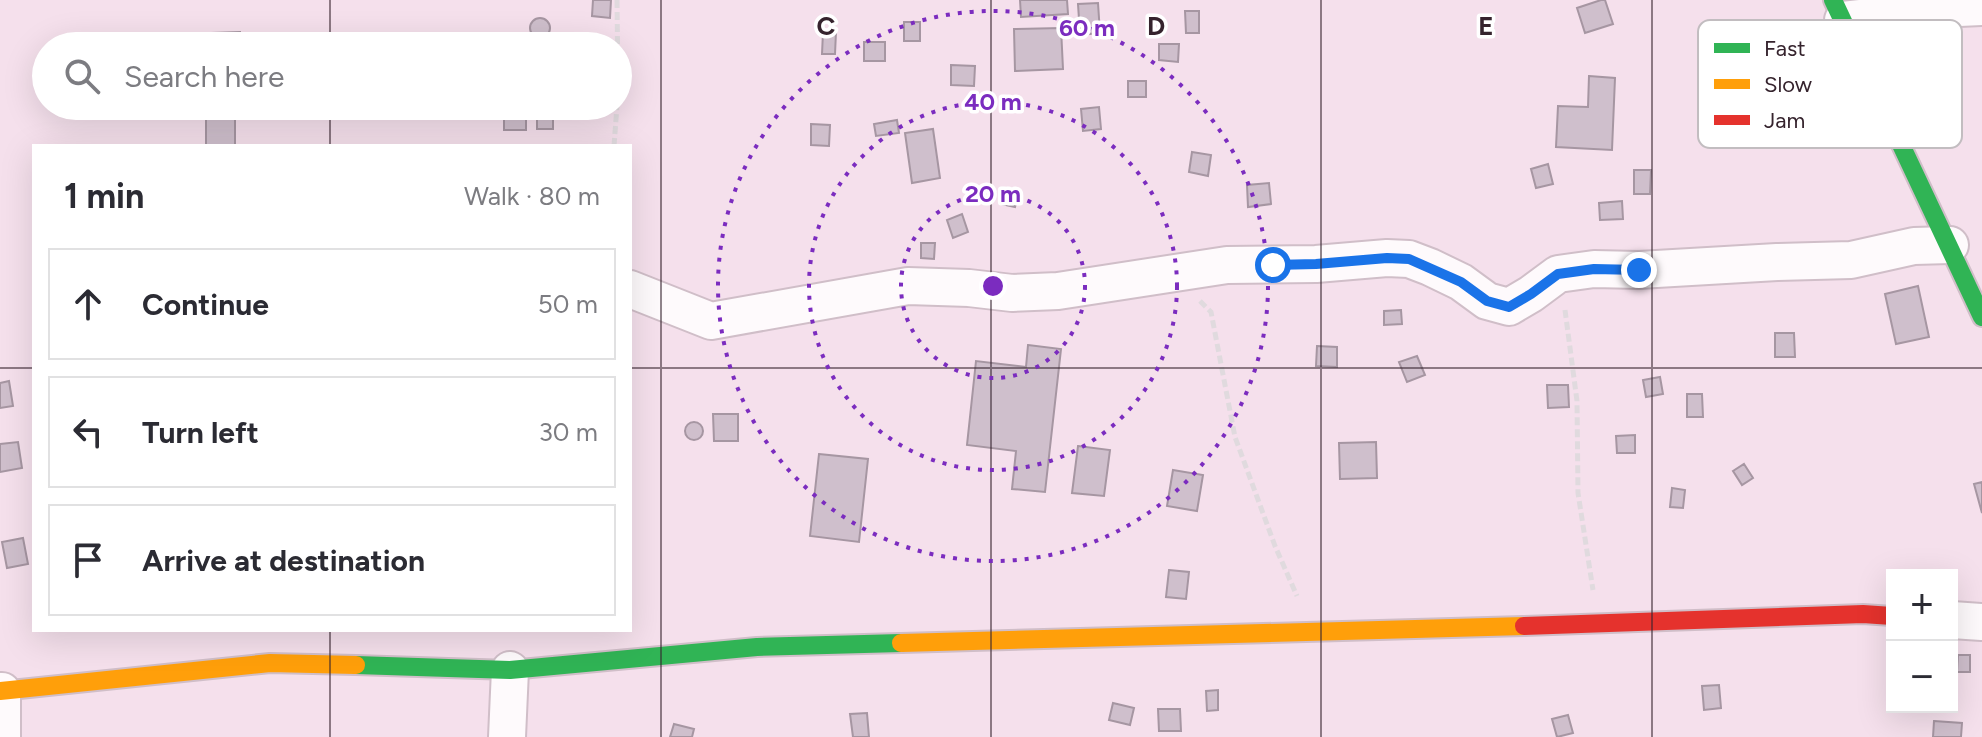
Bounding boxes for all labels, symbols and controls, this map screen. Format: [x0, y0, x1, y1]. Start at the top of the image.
text: C [817, 10, 836, 42]
text: D [1147, 10, 1165, 42]
text: E [1478, 10, 1494, 42]
text: 60 m [1059, 13, 1115, 42]
legend [1698, 20, 1962, 148]
search box [32, 32, 632, 120]
text: Fast [1764, 35, 1806, 62]
icon: search [60, 54, 104, 98]
text: Search here [124, 58, 284, 95]
text: Slow [1764, 71, 1813, 98]
text: 40 m [964, 87, 1022, 116]
text: Jam [1764, 107, 1805, 134]
text: 1 min [64, 176, 144, 217]
text: 20 m [965, 179, 1021, 208]
text: Walk · 80 m [464, 180, 600, 212]
route start [1255, 247, 1291, 283]
route end [1621, 252, 1657, 288]
centre of rings [979, 272, 1007, 300]
icon: ahead [66, 282, 110, 326]
text: Continue [142, 286, 269, 323]
text: 50 m [538, 288, 598, 320]
icon: left [66, 410, 110, 454]
text: Turn left [142, 414, 259, 451]
text: 30 m [539, 416, 598, 448]
icon: arrive [66, 538, 110, 582]
text: Arrive at destination [142, 542, 425, 579]
map controls [1886, 569, 1958, 713]
button: + [1886, 569, 1958, 641]
button: − [1886, 641, 1958, 713]

